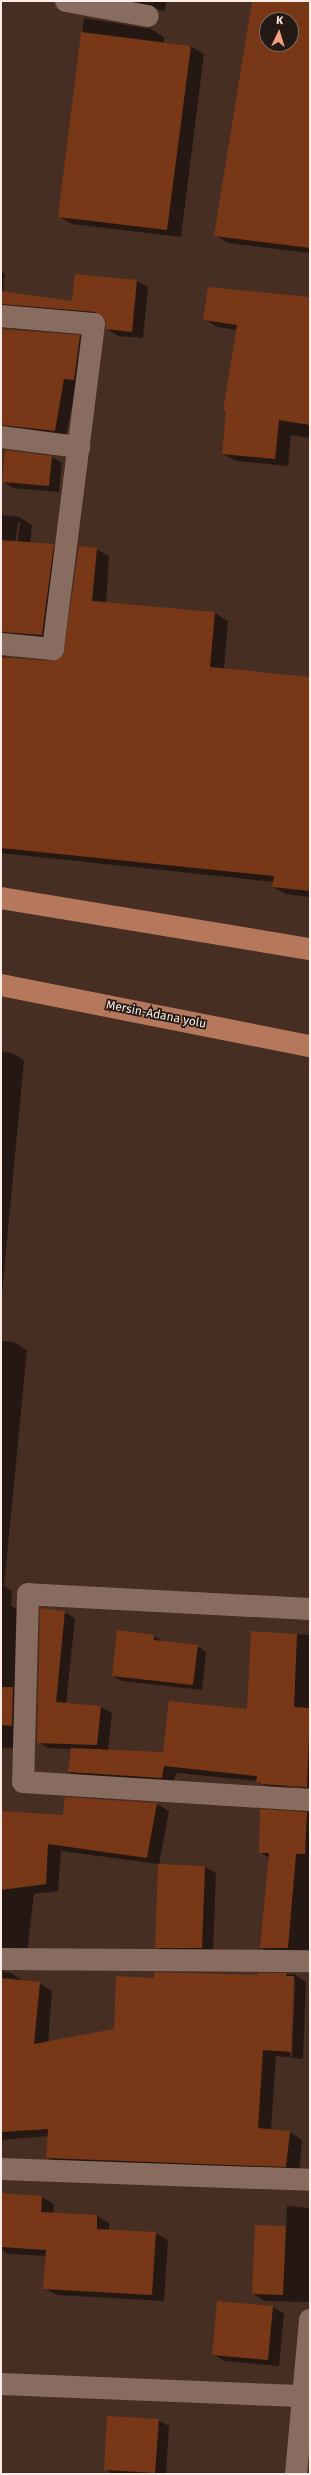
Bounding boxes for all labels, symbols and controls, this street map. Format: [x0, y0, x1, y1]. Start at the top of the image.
north arrow [259, 12, 299, 52]
text: K [276, 14, 284, 27]
street label: Mersin-Adana yolu [105, 998, 207, 1032]

